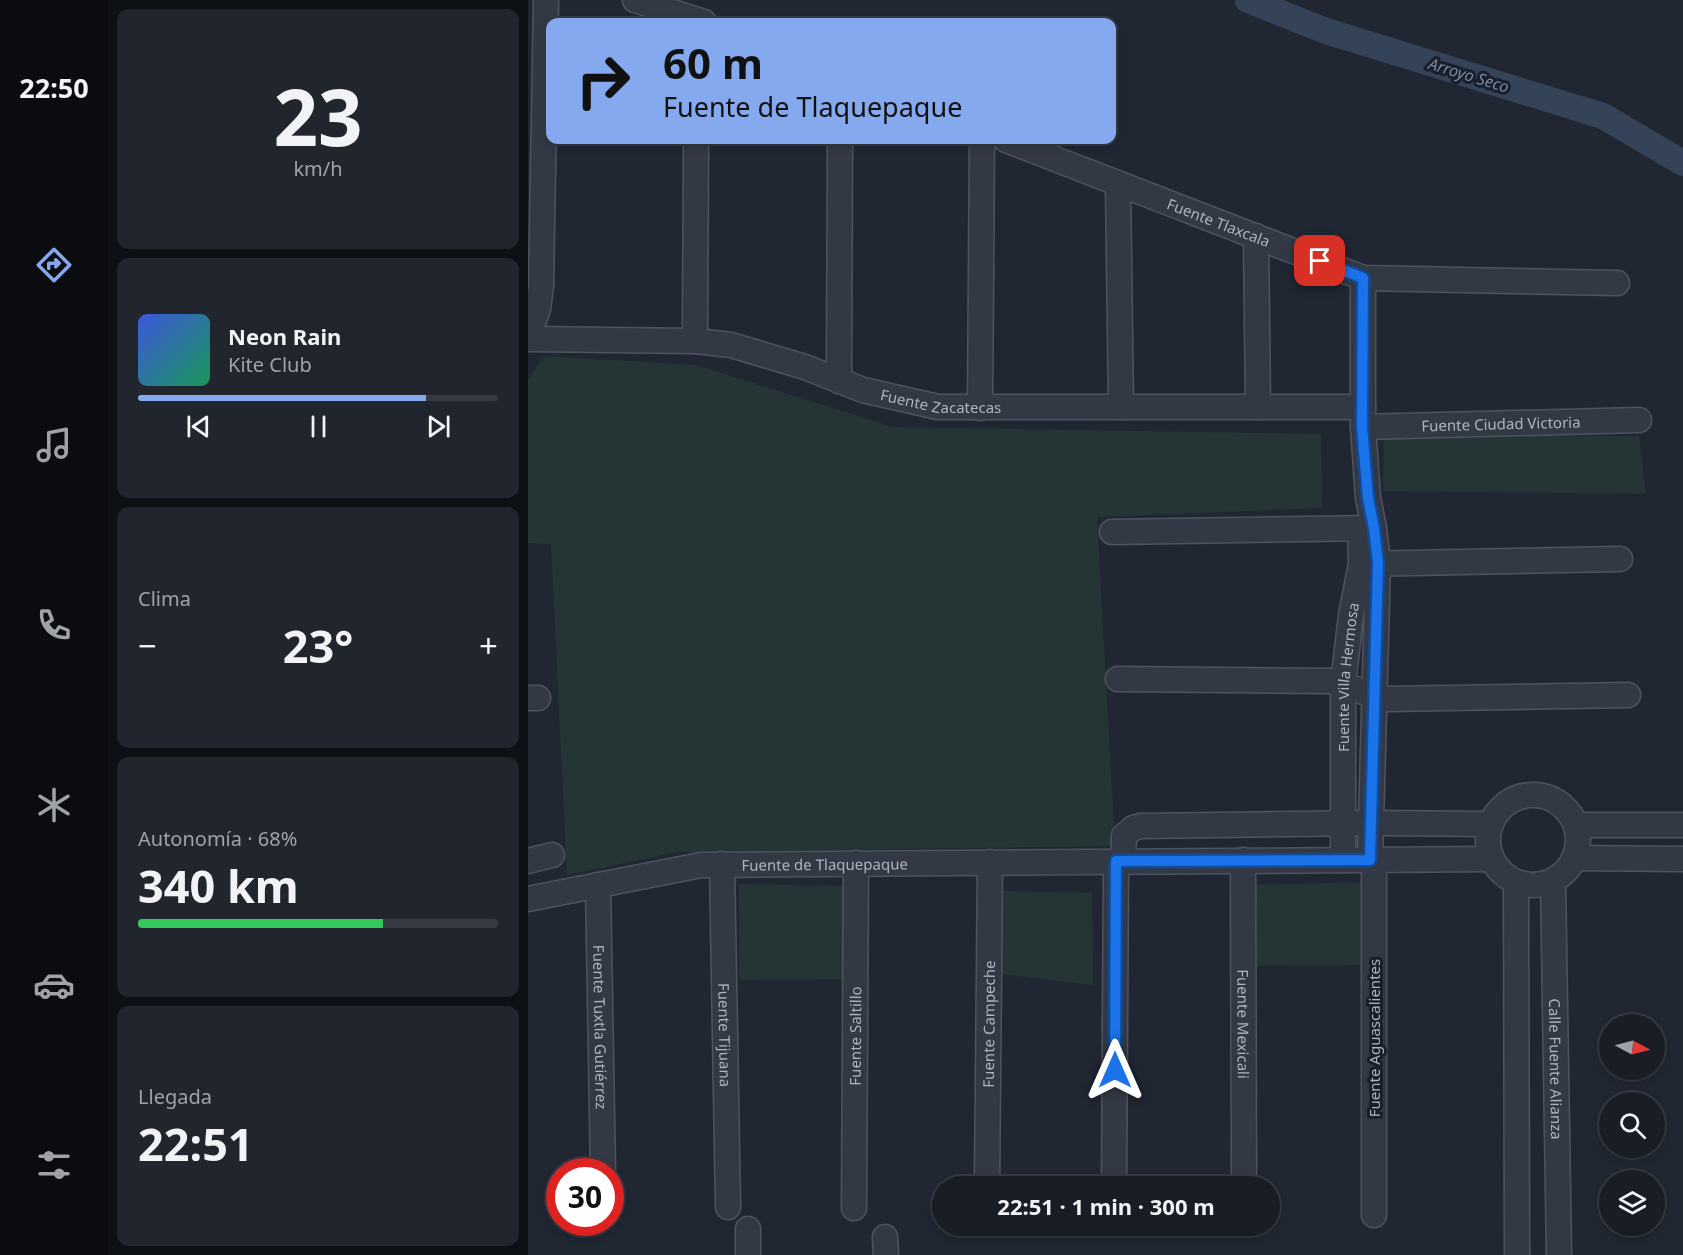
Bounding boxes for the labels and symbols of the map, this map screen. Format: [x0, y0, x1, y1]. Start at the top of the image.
water label: Arroyo Seco [1425, 52, 1512, 98]
street label: Fuente Tlaxcala [1164, 193, 1273, 251]
pin [1294, 235, 1345, 286]
street label: Fuente Zacatecas [879, 384, 1001, 417]
street label: Fuente Ciudad Victoria [1421, 411, 1581, 436]
street label: Fuente Villa Hermosa [1333, 601, 1363, 752]
street label: Fuente de Tlaquepaque [741, 853, 908, 875]
street label: Fuente Tuxtla Gutiérrez [589, 945, 612, 1109]
street label: Fuente Aguascalientes [1364, 959, 1384, 1117]
street label: Fuente Campeche [978, 960, 999, 1088]
street label: Fuente Mexicali [1233, 969, 1254, 1079]
street label: Fuente Tijuana [714, 983, 736, 1087]
street label: Fuente Saltillo [845, 986, 865, 1086]
street label: Calle Fuente Alianza [1545, 998, 1567, 1140]
north arrow [1599, 1014, 1665, 1080]
position arrow [1083, 1038, 1147, 1102]
speed limit sign: 30 [546, 1158, 624, 1236]

